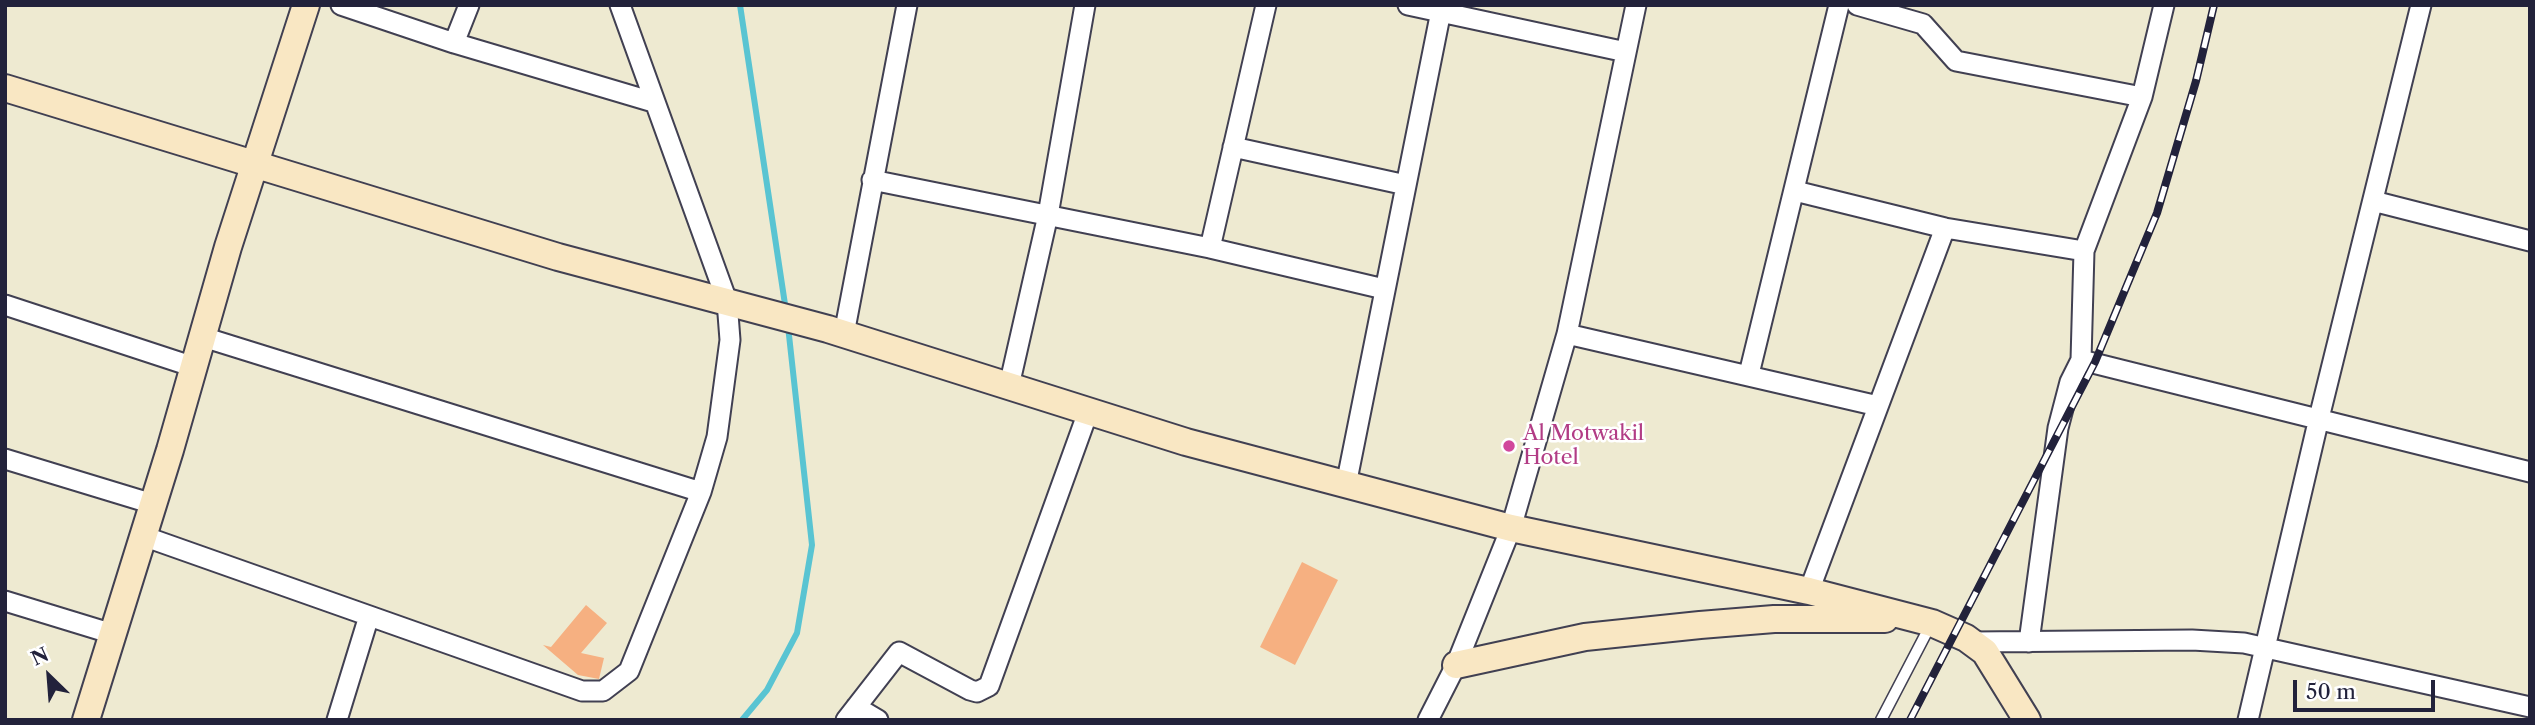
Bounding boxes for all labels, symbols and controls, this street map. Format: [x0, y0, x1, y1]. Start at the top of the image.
place label: Al Motwakil Hotel [1523, 421, 1644, 471]
marker: Al Motwakil Hotel [1501, 438, 1517, 454]
north arrow [14, 641, 84, 711]
text: N [28, 643, 52, 670]
scale bar [2297, 666, 2439, 710]
text: 50 m [2306, 679, 2356, 704]

